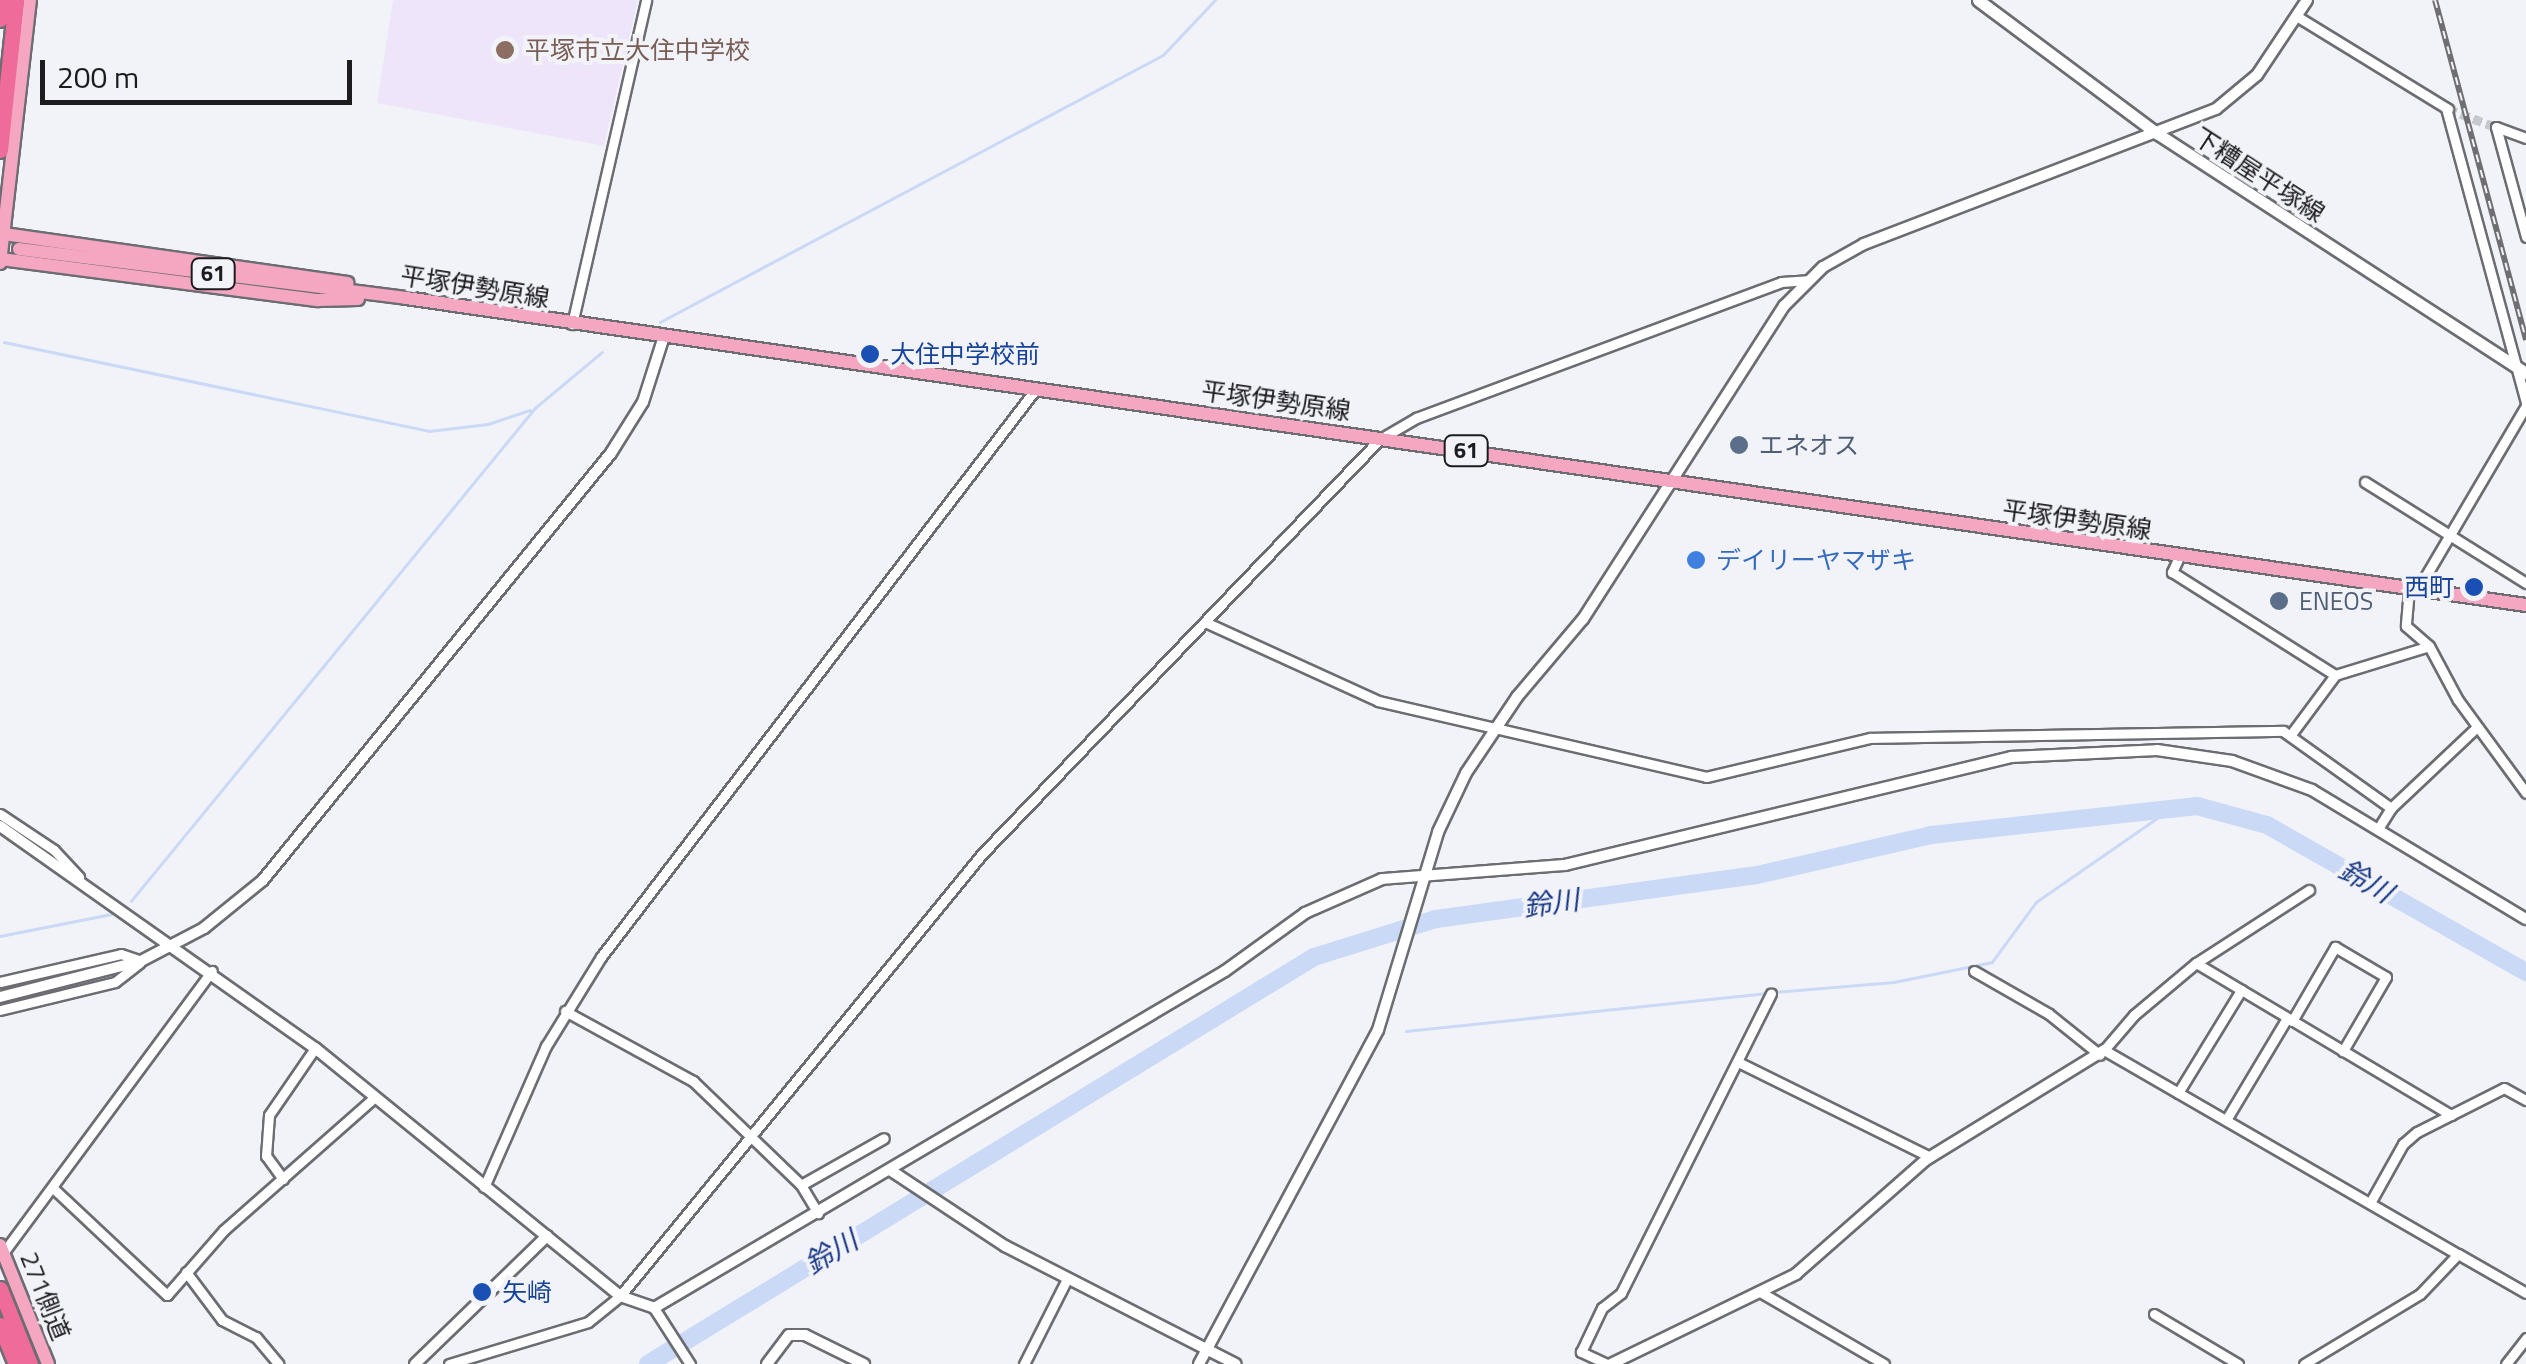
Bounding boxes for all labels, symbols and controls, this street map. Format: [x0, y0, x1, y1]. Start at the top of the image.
place label: 平塚市立大住中学校 [525, 35, 750, 65]
marker: 平塚市立大住中学校 [494, 39, 516, 61]
scale bar [45, 40, 358, 102]
text: 200 m [57, 54, 139, 100]
street label: 下糟屋平塚線 [2188, 122, 2330, 228]
road number: 61 [190, 257, 236, 291]
street label: 平塚伊勢原線 [399, 260, 551, 314]
place label: 大住中学校前 [890, 339, 1040, 369]
marker: 大住中学校前 [859, 343, 881, 365]
street label: 平塚伊勢原線 [1200, 376, 1352, 426]
place label: エネオス [1759, 430, 1859, 460]
road number: 61 [1444, 434, 1488, 468]
marker: エネオス [1728, 434, 1750, 456]
street label: 平塚伊勢原線 [2001, 495, 2153, 545]
place label: デイリーヤマザキ [1716, 545, 1916, 575]
marker: デイリーヤマザキ [1685, 549, 1707, 571]
place label: 西町 [2404, 572, 2454, 602]
marker: 西町 [2463, 576, 2485, 598]
place label: ENEOS [2299, 586, 2373, 616]
marker: ENEOS [2268, 590, 2290, 612]
water label: 鈴川 [2333, 852, 2399, 910]
water label: 鈴川 [1521, 882, 1581, 924]
water label: 鈴川 [798, 1223, 864, 1281]
street label: 271側道 [14, 1248, 76, 1344]
place label: 矢崎 [502, 1277, 552, 1307]
marker: 矢崎 [471, 1281, 493, 1303]

